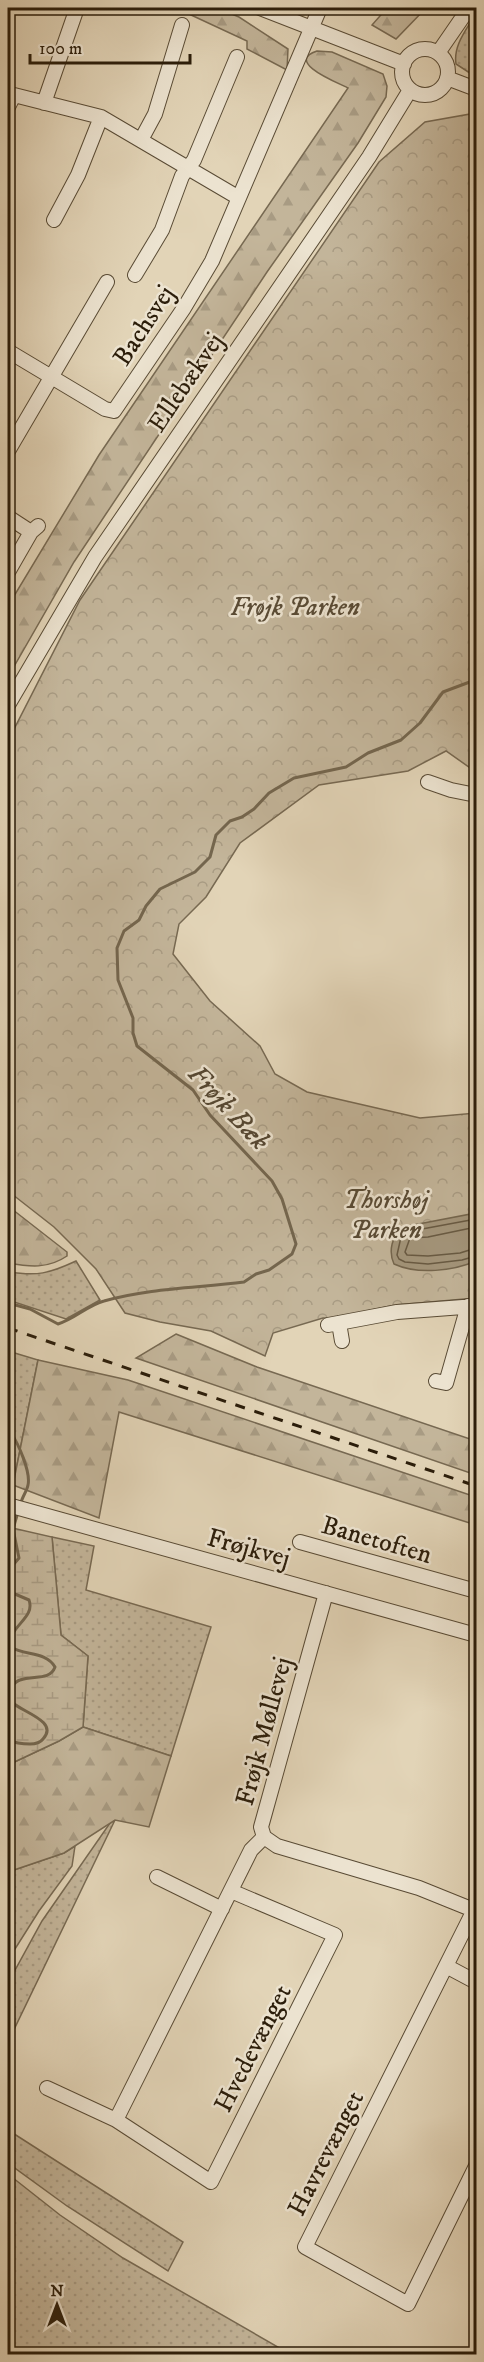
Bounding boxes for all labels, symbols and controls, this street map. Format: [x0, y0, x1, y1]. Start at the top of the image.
scale bar [30, 27, 190, 65]
text: 100 m [39, 38, 82, 60]
street label: Bachsvej [106, 279, 182, 372]
street label: Ellebækvej [141, 327, 232, 439]
park label: Frøjk Parken [230, 591, 360, 624]
water label: Frøjk Bæk [180, 1058, 277, 1158]
park label: Thorshøj Parken [344, 1184, 431, 1247]
street label: Banetoften [317, 1509, 436, 1572]
street label: Frøjkvej [204, 1522, 294, 1575]
street label: Frøjk Møllevej [229, 1654, 300, 1809]
street label: Hvedevænget [207, 1979, 300, 2118]
street label: Havrevænget [281, 2085, 372, 2222]
north arrow [27, 2275, 87, 2335]
text: N [50, 2281, 64, 2301]

